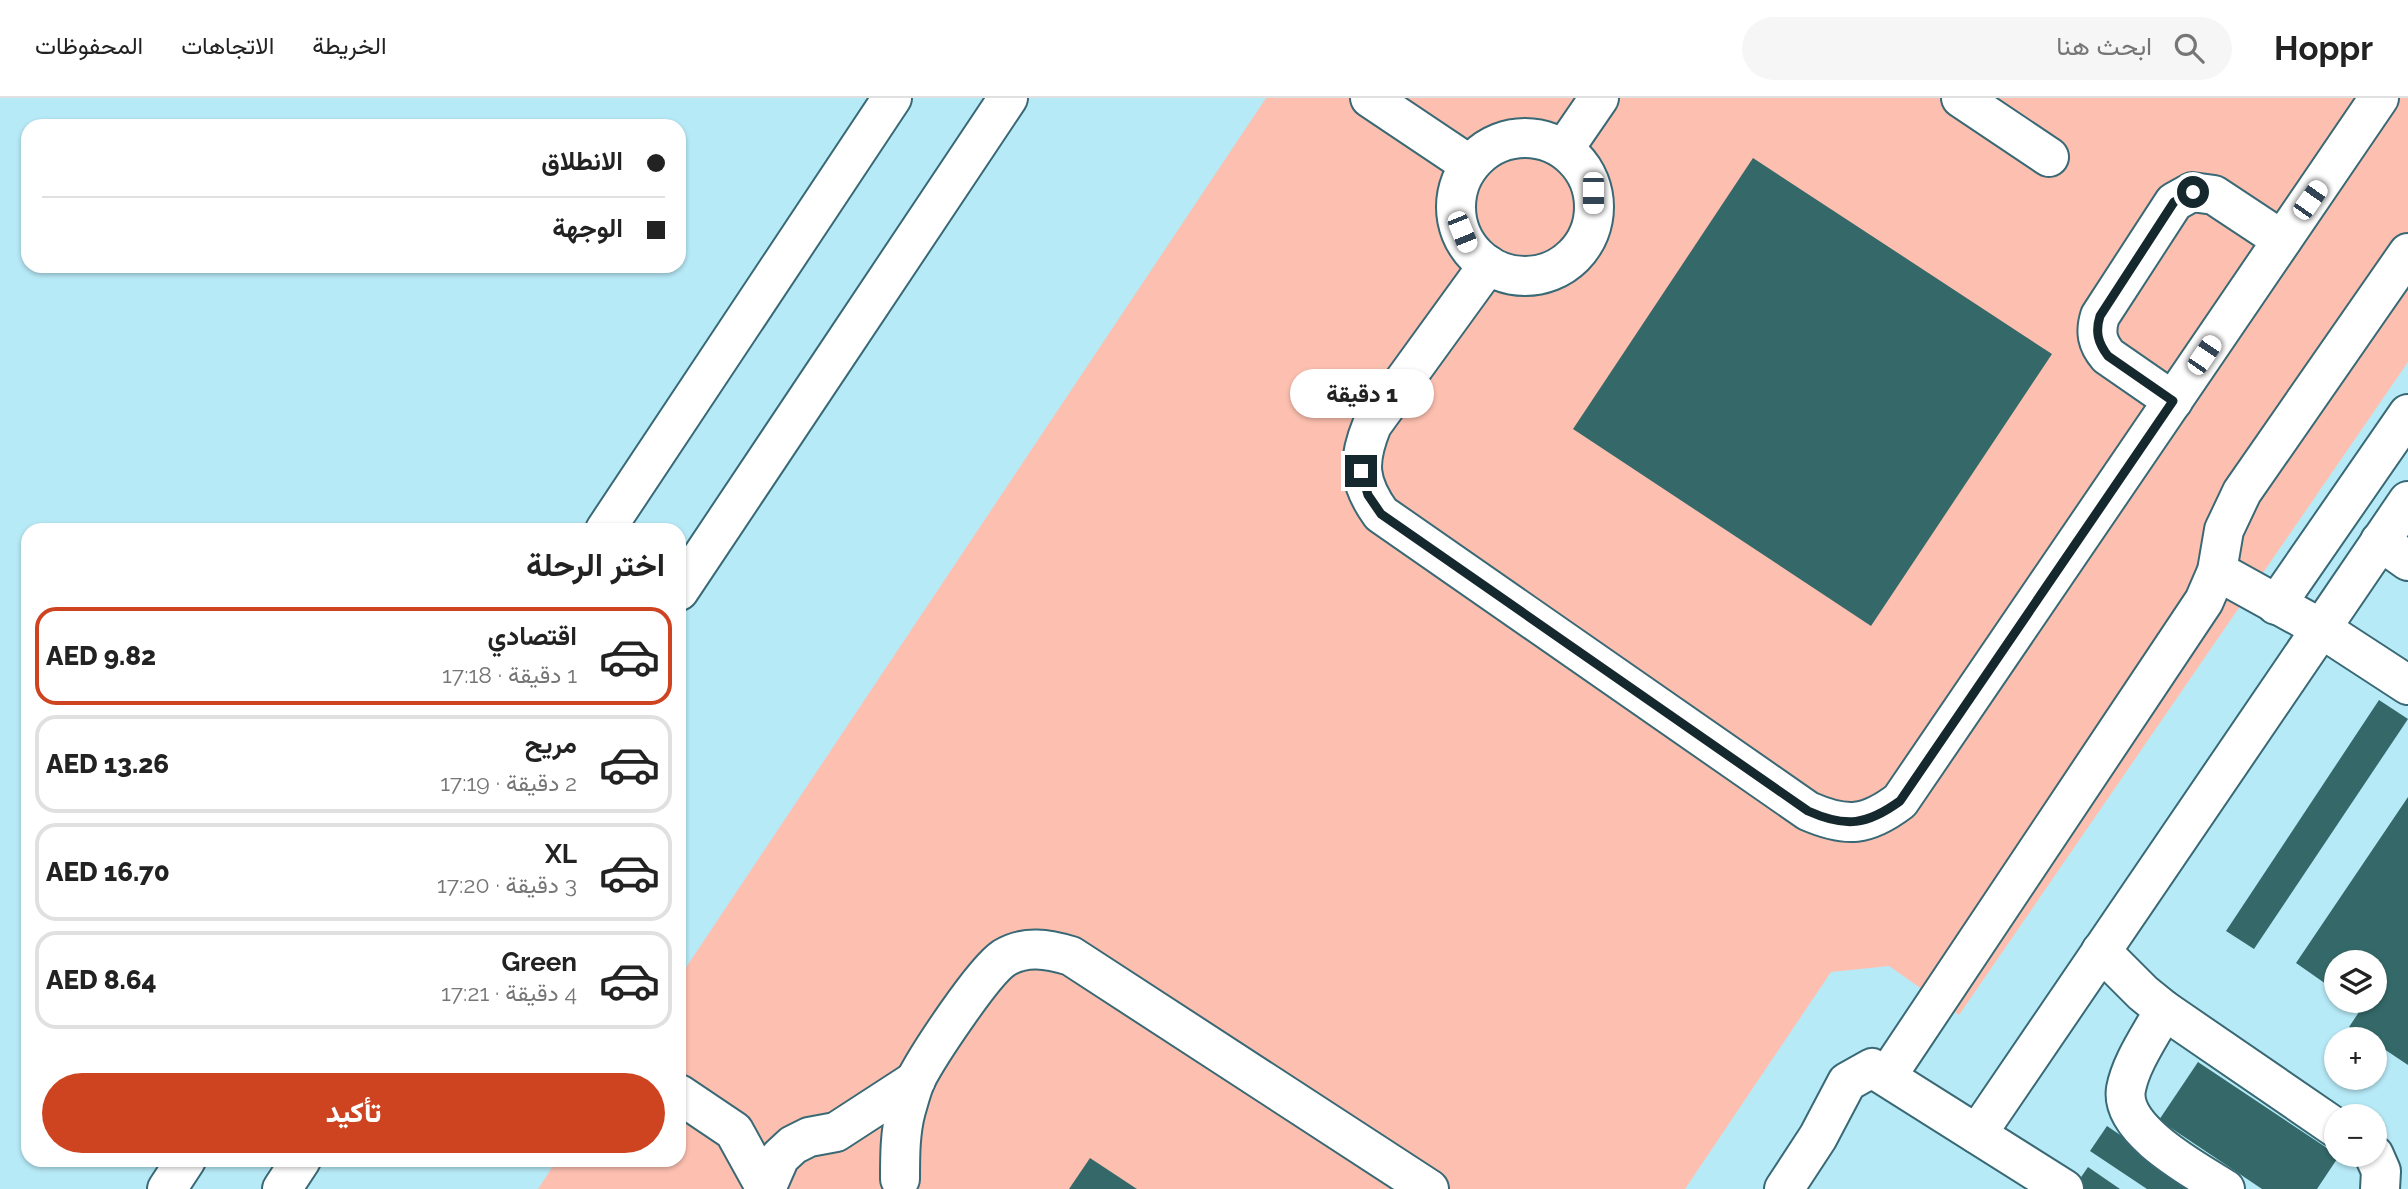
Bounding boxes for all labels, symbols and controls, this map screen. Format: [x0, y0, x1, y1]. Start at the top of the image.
search box [1742, 17, 2232, 80]
icon: search [2170, 29, 2208, 67]
text: Hoppr [2274, 29, 2373, 68]
text: المحفوظات [35, 31, 143, 60]
text: الاتجاهات [181, 31, 274, 60]
text: الخريطة [312, 31, 387, 60]
text: ابحث هنا [2056, 31, 2152, 61]
text: الانطلاق [541, 146, 623, 176]
car [1583, 172, 1604, 214]
route start [2177, 176, 2209, 208]
car [2290, 177, 2331, 223]
car [1445, 209, 1480, 255]
text: الوجهة [552, 213, 623, 243]
car [2184, 332, 2225, 378]
callout: 1 دقيقة [1289, 370, 1433, 418]
text: 1 دقيقة [1326, 380, 1398, 407]
route end [1345, 455, 1377, 487]
text: اختر الرحلة [526, 546, 665, 583]
text: اقتصادي [488, 621, 577, 651]
icon: car [598, 625, 661, 688]
text: AED 9.82 [46, 641, 156, 671]
text: 1 دقيقة · 17:18 [442, 661, 577, 688]
text: مريح [525, 729, 577, 759]
icon: car [598, 733, 661, 796]
text: AED 13.26 [46, 749, 169, 779]
text: 2 دقيقة · 17:19 [440, 769, 577, 796]
text: XL [545, 839, 577, 869]
icon: car [598, 841, 661, 904]
text: AED 16.70 [46, 857, 170, 887]
text: 3 دقيقة · 17:20 [437, 871, 577, 898]
text: Green [501, 947, 577, 977]
icon: car [598, 949, 661, 1012]
map controls [2324, 950, 2387, 1167]
button: layers [2324, 950, 2387, 1013]
text: AED 8.64 [46, 965, 157, 995]
text: 4 دقيقة · 17:21 [441, 979, 577, 1006]
button: + [2324, 1027, 2387, 1090]
button: تأكيد [42, 1073, 665, 1153]
button: − [2324, 1104, 2387, 1167]

